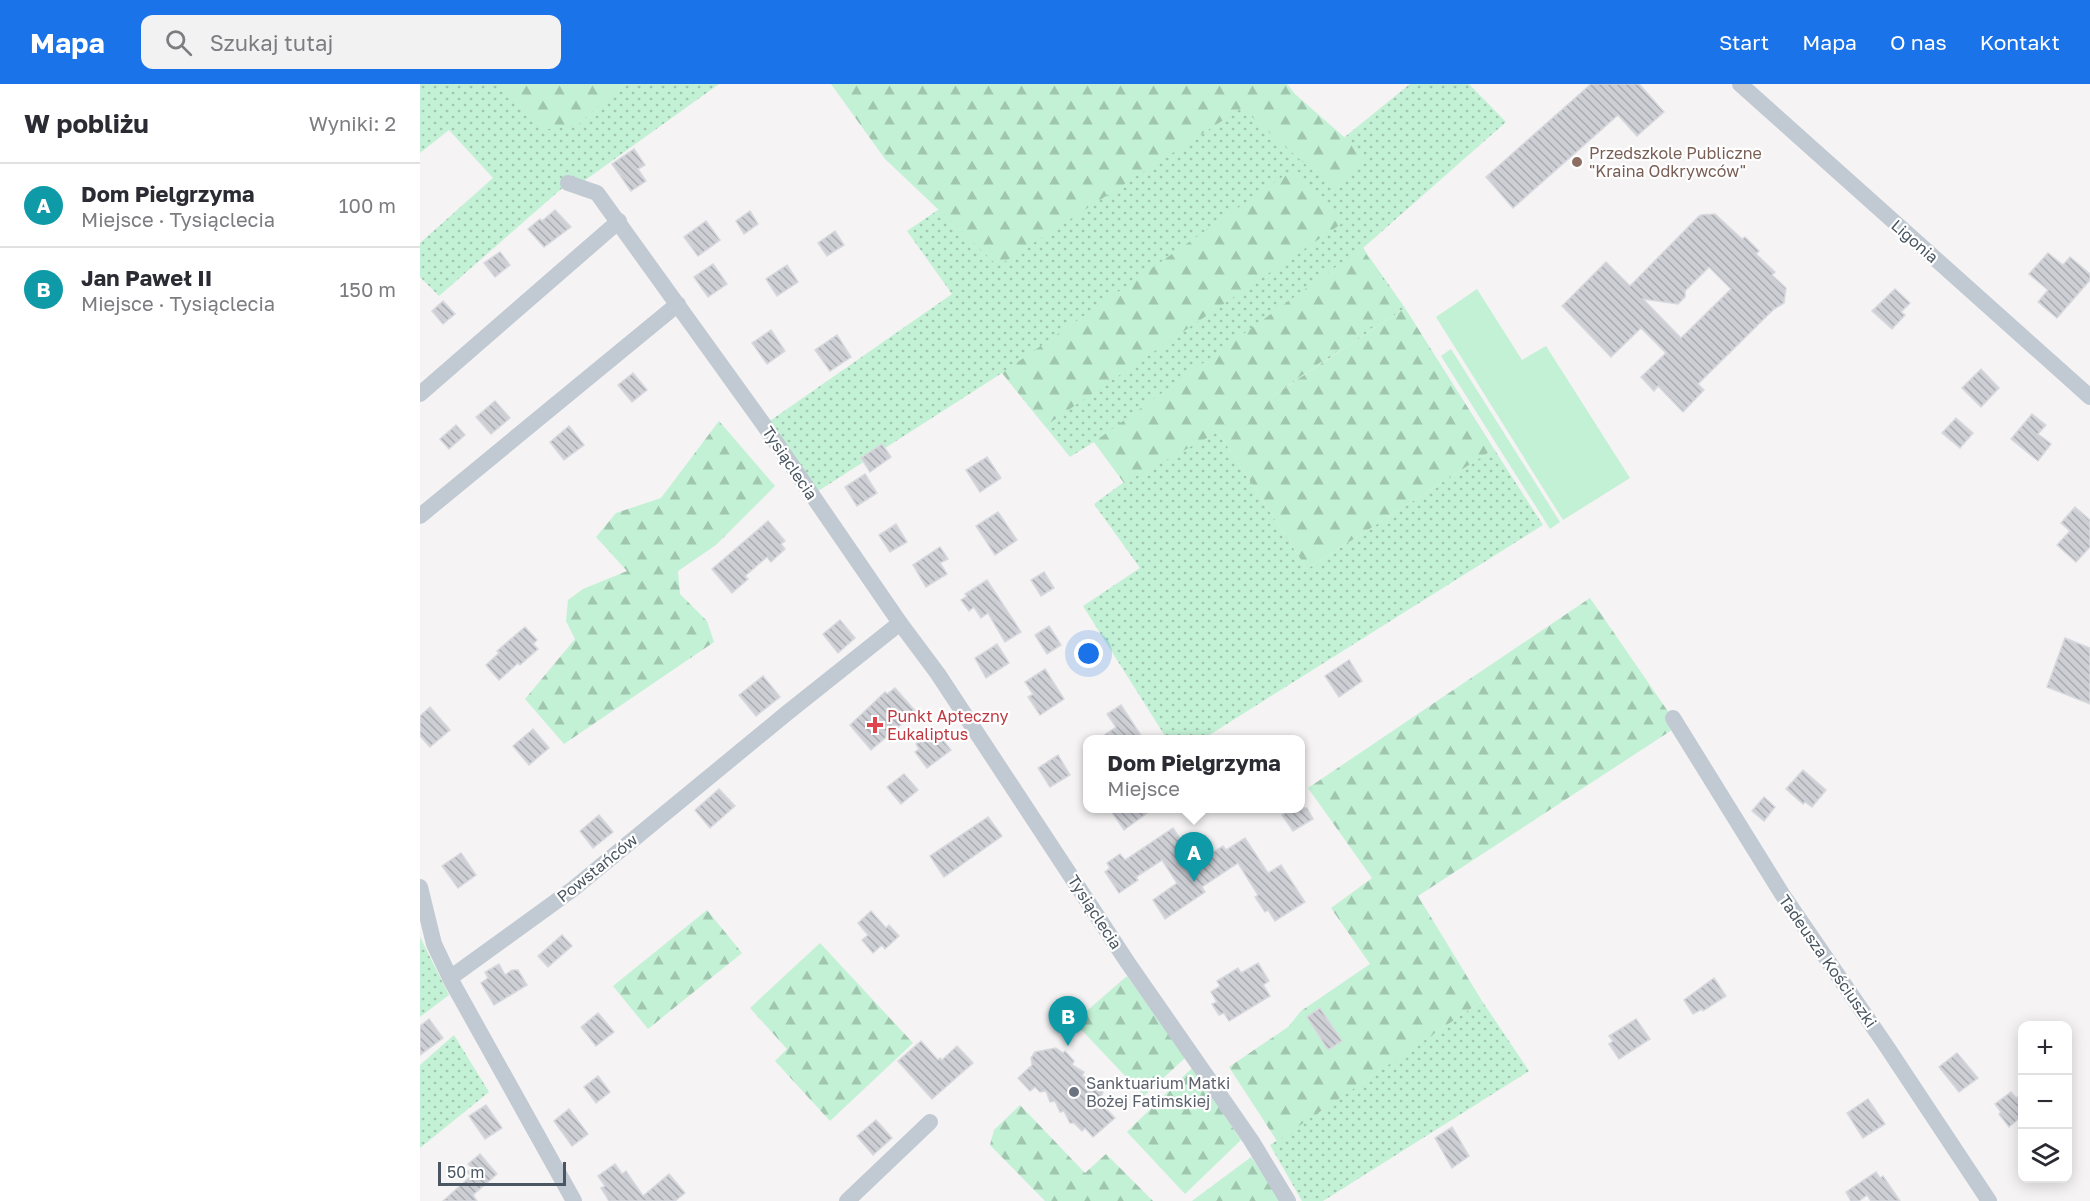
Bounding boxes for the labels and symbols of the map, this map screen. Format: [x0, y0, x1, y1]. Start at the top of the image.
place label: Przedszkole Publiczne "Kraina Odkrywców" [1589, 143, 1762, 181]
marker: Przedszkole Publiczne "Kraina Odkrywców" [1570, 155, 1584, 169]
street label: Ligonia [1887, 215, 1943, 267]
street label: Tysiąclecia [758, 422, 822, 504]
your location [1074, 639, 1103, 668]
place label: Punkt Apteczny Eukaliptus [887, 706, 1008, 744]
marker: Punkt Apteczny Eukaliptus [868, 718, 882, 732]
street label: Powstańców [553, 829, 641, 906]
pin: A [1174, 832, 1214, 882]
street label: Tysiąclecia [1064, 871, 1126, 953]
street label: Tadeusza Kościuszki [1775, 891, 1881, 1031]
pin: B [1048, 996, 1088, 1046]
place label: Sanktuarium Matki Bożej Fatimskiej [1086, 1073, 1230, 1111]
marker: Sanktuarium Matki Bożej Fatimskiej [1067, 1085, 1081, 1099]
scale bar [438, 1159, 566, 1186]

